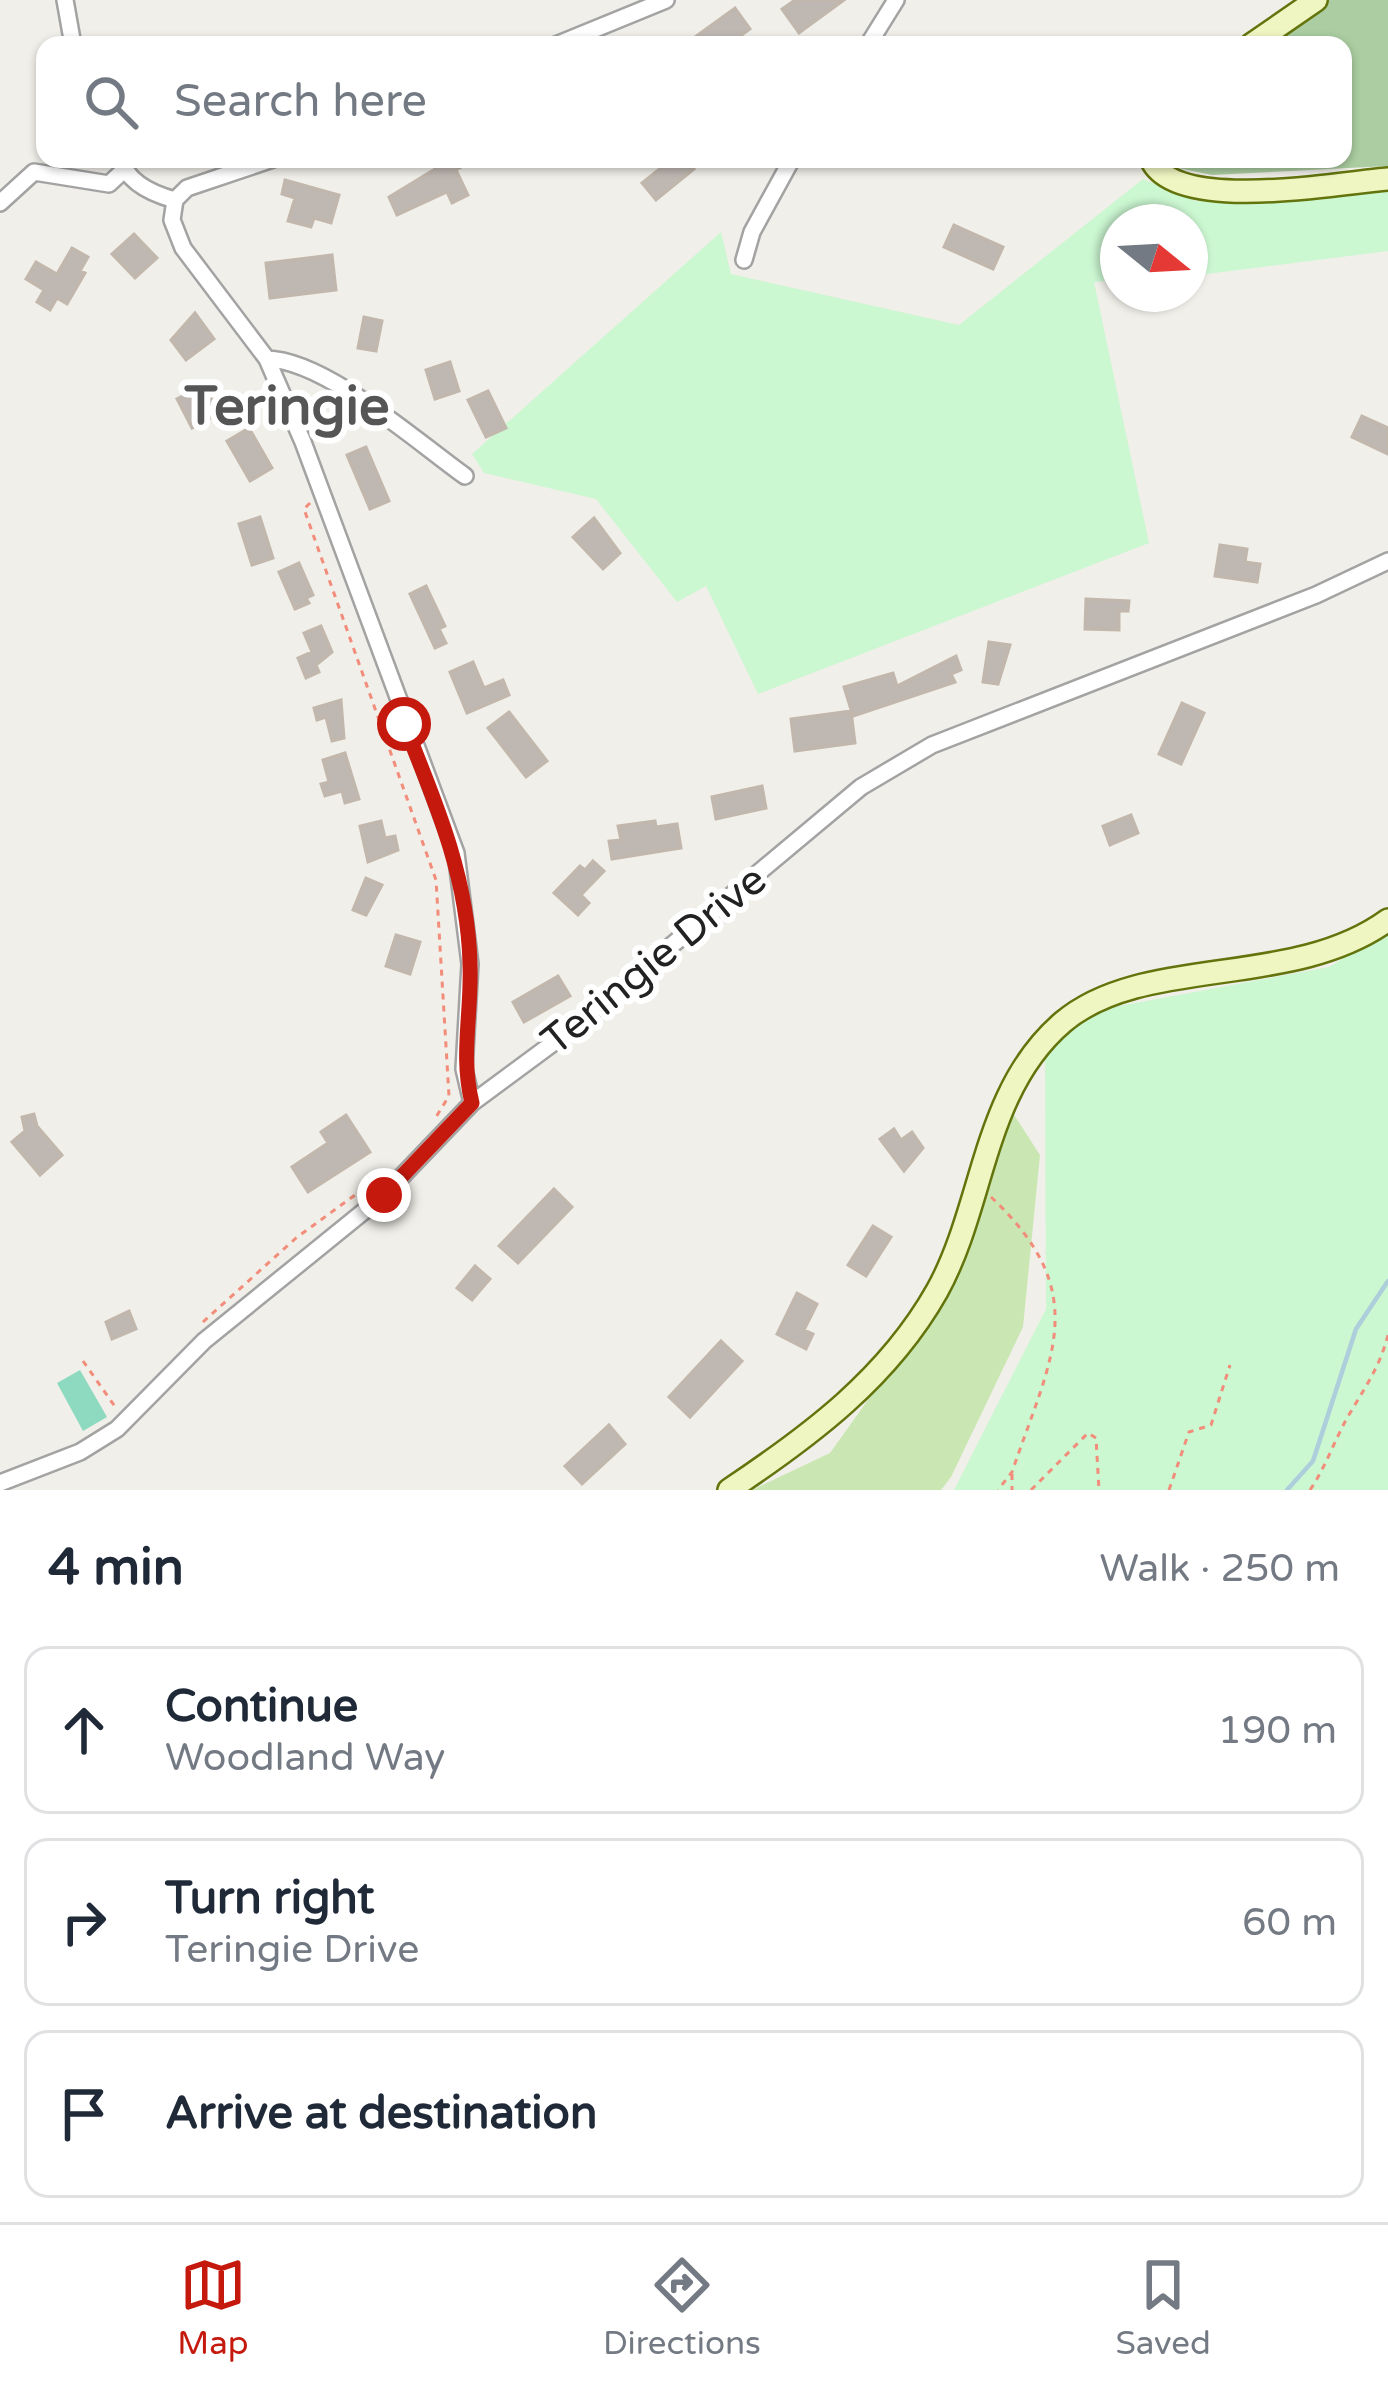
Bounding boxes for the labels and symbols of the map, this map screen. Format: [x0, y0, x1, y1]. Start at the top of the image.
north arrow [1100, 204, 1208, 312]
district label: Teringie [183, 374, 390, 439]
route start [377, 697, 431, 751]
street label: Teringie Drive [531, 854, 776, 1066]
route end [357, 1168, 411, 1222]

